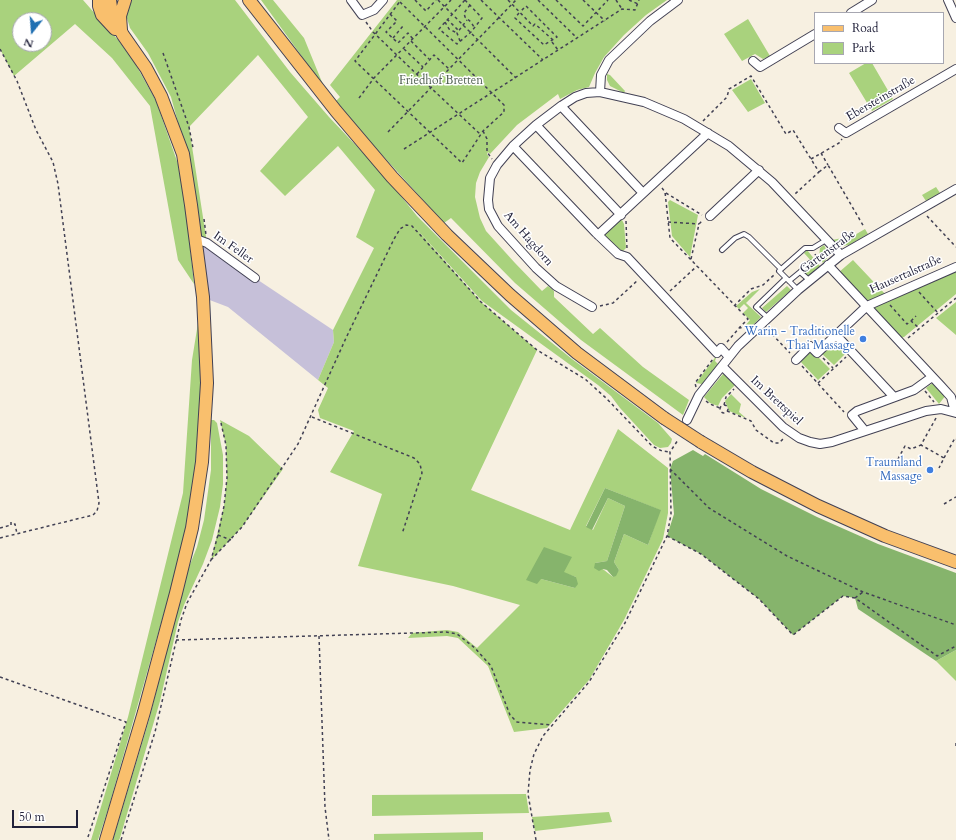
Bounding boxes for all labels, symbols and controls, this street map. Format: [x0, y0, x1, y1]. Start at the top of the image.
north arrow [12, 12, 52, 52]
legend [814, 12, 944, 64]
text: Road [852, 20, 878, 36]
text: N [22, 34, 35, 52]
text: Park [852, 40, 875, 56]
street label: Ebersteinstraße [844, 73, 918, 125]
park label: Friedhof Bretten [399, 74, 483, 88]
street label: Am Hagdorn [500, 209, 556, 269]
street label: Gartenstraße [797, 227, 859, 277]
street label: Im Feller [210, 229, 256, 267]
street label: Hausertalstraße [868, 253, 944, 297]
place label: Warin - Traditionelle Thai Massage [745, 325, 855, 353]
marker: Warin - Traditionelle Thai Massage [858, 334, 868, 344]
street label: Im Brettspiel [747, 373, 805, 429]
place label: Traumland Massage [865, 456, 922, 484]
marker: Traumland Massage [925, 465, 935, 475]
scale bar [14, 802, 80, 828]
text: 50 m [19, 809, 45, 825]

